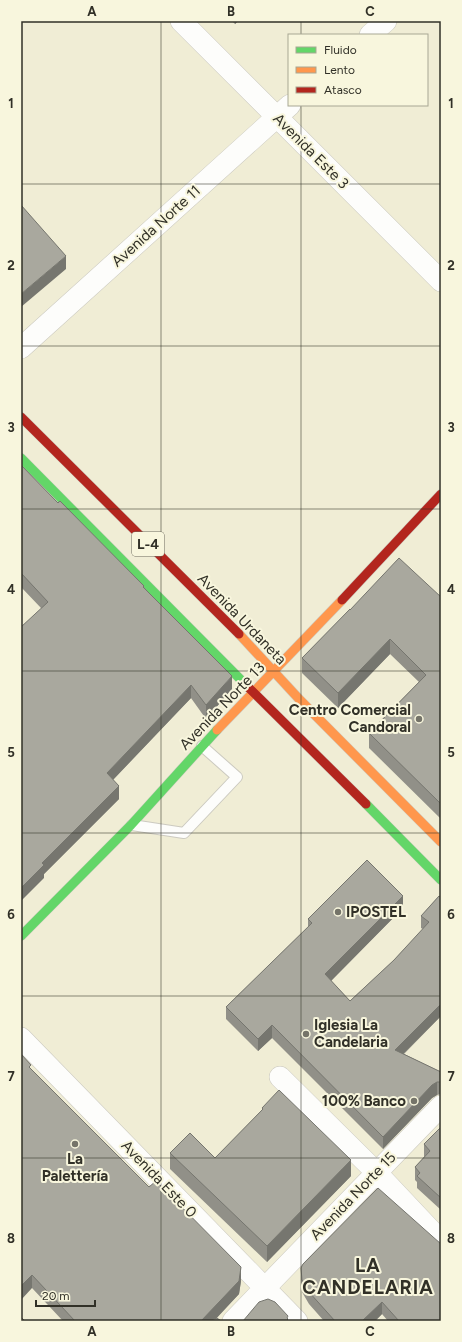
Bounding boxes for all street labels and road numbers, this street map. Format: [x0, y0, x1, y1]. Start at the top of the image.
street label: Avenida Este 3 [270, 110, 352, 192]
street label: Avenida Norte 11 [108, 181, 204, 271]
road number: L-4 [132, 532, 164, 556]
street label: Avenida Urdaneta [194, 570, 290, 668]
street label: Avenida Norte 13 [176, 658, 268, 754]
street label: Avenida Este 0 [118, 1136, 200, 1222]
street label: Avenida Norte 15 [306, 1148, 400, 1244]

